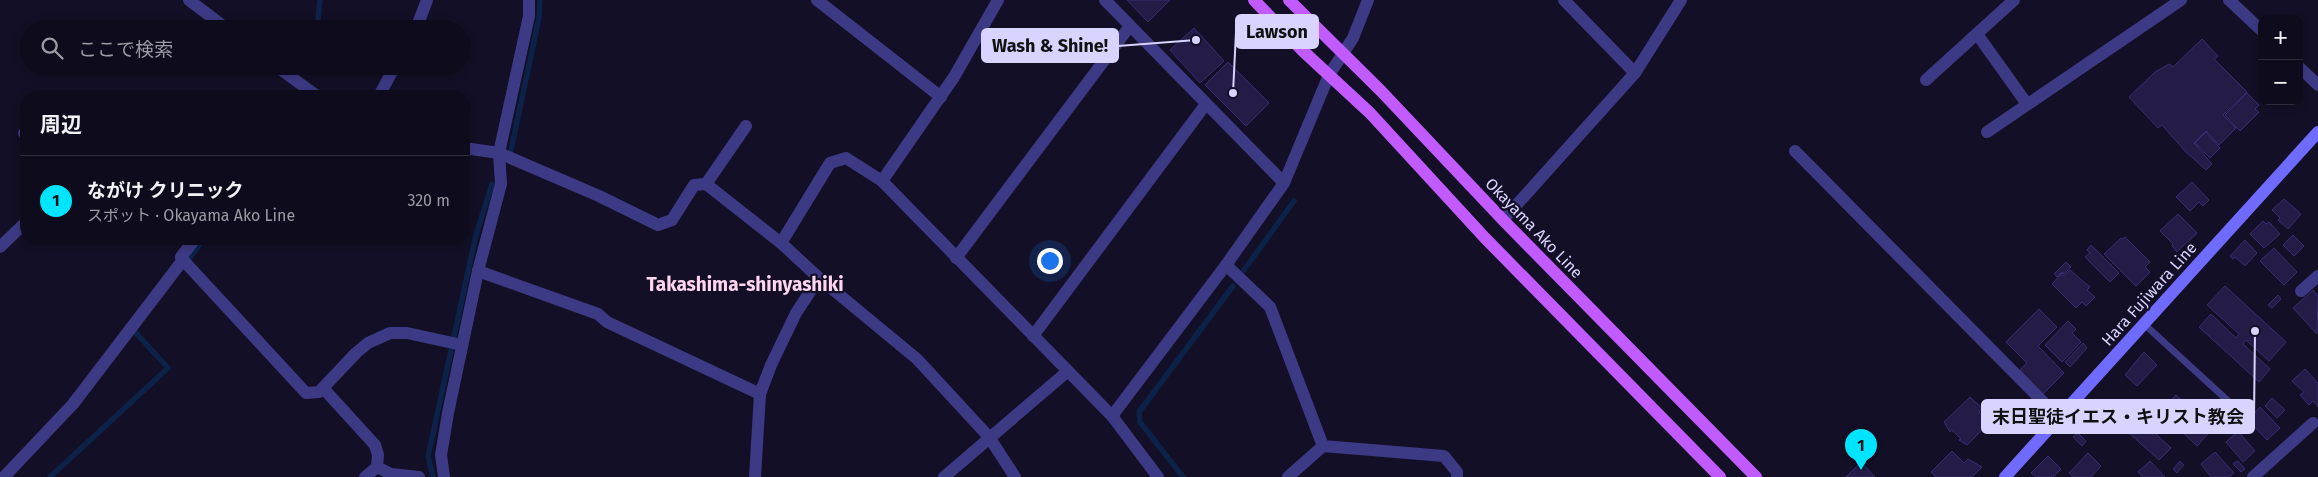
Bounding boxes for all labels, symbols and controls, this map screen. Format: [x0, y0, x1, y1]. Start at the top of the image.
callout: Lawson [1236, 15, 1318, 48]
map controls [2258, 15, 2303, 105]
button: + [2258, 15, 2303, 60]
search box [20, 20, 470, 75]
text: Lawson [1246, 21, 1308, 43]
callout: Wash & Shine! [982, 29, 1118, 62]
icon: search [38, 34, 66, 62]
text: Wash & Shine! [992, 35, 1108, 57]
text: ここで検索 [78, 38, 173, 61]
button: − [2258, 60, 2303, 105]
text: 周辺 [40, 112, 82, 138]
street label: Okayama Ako Line [1481, 174, 1587, 282]
text: ながけ クリニック [87, 179, 244, 202]
text: 1 [52, 191, 60, 210]
text: 320 m [407, 191, 450, 210]
text: スポット · Okayama Ako Line [87, 206, 295, 225]
street label: Hara Fujiwara Line [2097, 238, 2201, 350]
your location [1037, 248, 1063, 274]
district label: Takashima-shinyashiki [646, 273, 844, 296]
callout: 末日聖徒イエス・キリスト教会 [1982, 400, 2254, 433]
text: 末日聖徒イエス・キリスト教会 [1992, 406, 2244, 428]
pin: 1 [1845, 429, 1877, 470]

